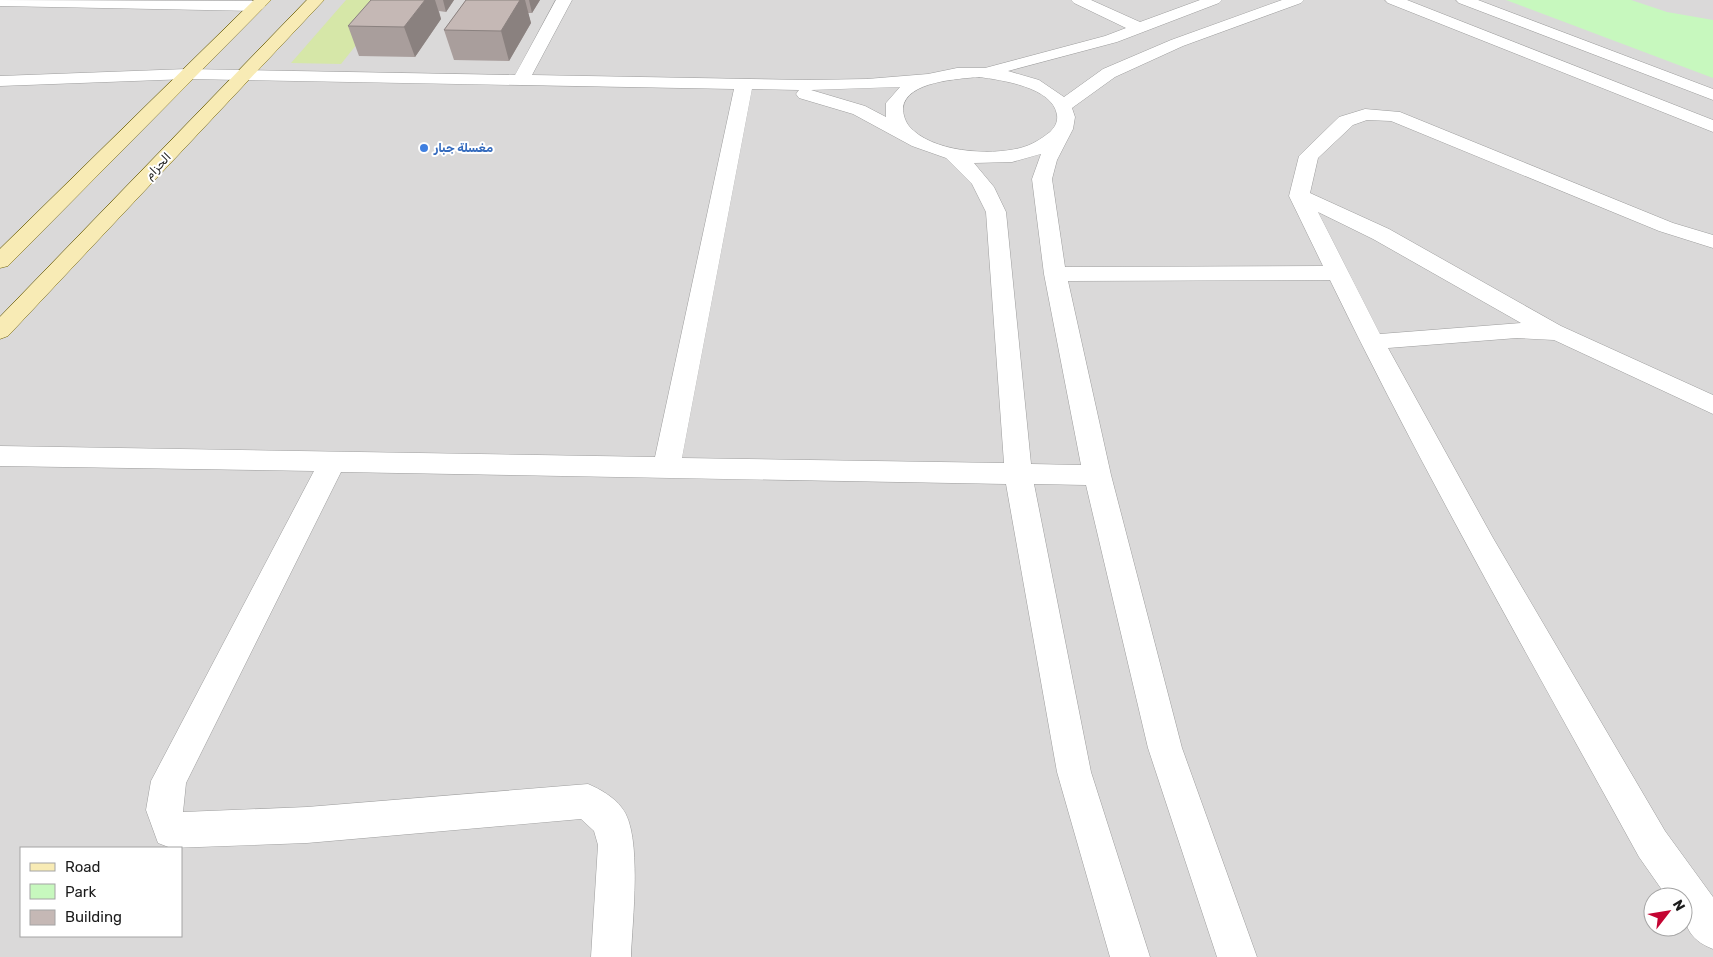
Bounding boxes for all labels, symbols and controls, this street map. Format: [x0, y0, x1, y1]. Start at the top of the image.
place label: مغسلة جبار [433, 141, 493, 155]
marker: مغسلة جبار [418, 142, 430, 154]
street label: الحزام [142, 150, 175, 183]
legend [20, 847, 182, 937]
text: Road [65, 858, 101, 876]
text: Park [65, 883, 96, 901]
north arrow [1643, 887, 1693, 937]
text: N [1669, 897, 1689, 914]
text: Building [65, 908, 122, 926]

